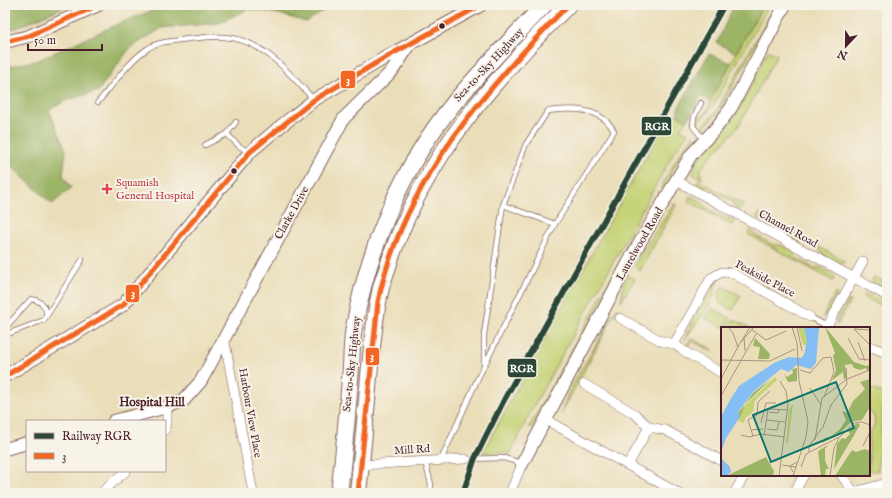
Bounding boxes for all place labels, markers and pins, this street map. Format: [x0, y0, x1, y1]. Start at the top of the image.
unlabelled marker [437, 21, 447, 31]
unlabelled marker [229, 166, 239, 176]
place label: Squamish General Hospital [116, 176, 194, 203]
marker: Squamish General Hospital [101, 183, 113, 195]

